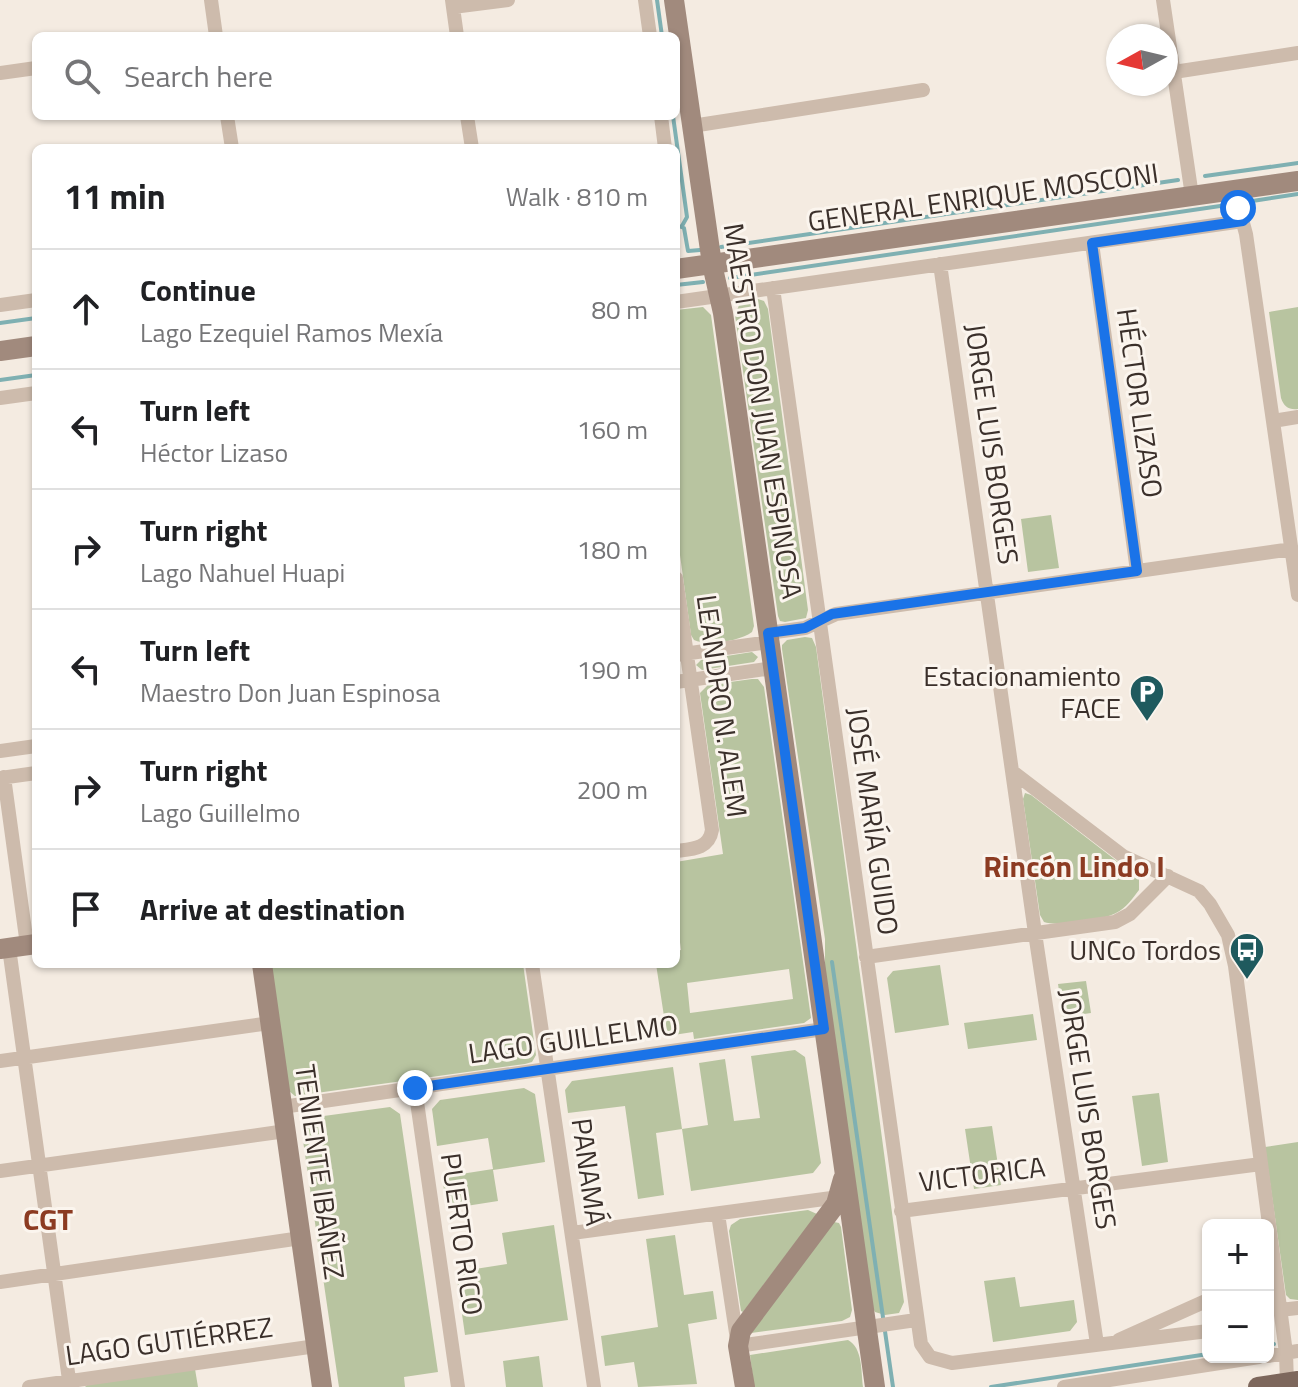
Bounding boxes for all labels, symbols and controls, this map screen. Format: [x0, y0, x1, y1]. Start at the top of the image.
north arrow [1106, 24, 1178, 96]
search box [32, 32, 680, 120]
text: Search here [124, 53, 273, 99]
icon: search [60, 54, 104, 98]
street label: GENERAL ENRIQUE MOSCONI [805, 151, 1161, 242]
text: 11 min [64, 170, 166, 222]
text: Walk · 810 m [506, 177, 648, 216]
route start [1220, 190, 1256, 226]
street label: MAESTRO DON JUAN ESPINOSA [713, 220, 814, 602]
text: Continue [140, 267, 256, 313]
icon: ahead [64, 287, 108, 331]
text: 80 m [591, 290, 648, 329]
street label: HÉCTOR LIZASO [1106, 305, 1175, 500]
text: Lago Ezequiel Ramos Mexía [140, 313, 443, 352]
street label: JORGE LUIS BORGES [954, 321, 1031, 567]
text: Turn left [140, 387, 250, 433]
icon: left [64, 407, 108, 451]
text: 160 m [577, 410, 648, 449]
text: Héctor Lizaso [140, 433, 288, 472]
text: Turn right [140, 507, 268, 553]
icon: right [64, 527, 108, 571]
text: 180 m [577, 530, 648, 569]
text: Lago Nahuel Huapi [140, 553, 345, 592]
street label: LEANDRO N. ALEM [686, 592, 759, 820]
text: Turn left [140, 627, 250, 673]
icon: left [64, 647, 108, 691]
text: 190 m [577, 650, 648, 689]
place label: Estacionamiento FACE [923, 654, 1121, 729]
text: Maestro Don Juan Espinosa [140, 673, 440, 712]
parking icon: Estacionamiento FACE [1128, 673, 1166, 723]
street label: JOSÉ MARÍA GUIDO [836, 704, 911, 937]
text: Turn right [140, 747, 268, 793]
icon: right [64, 767, 108, 811]
text: 200 m [577, 770, 648, 809]
text: Lago Guillelmo [140, 793, 300, 832]
district label: Rincón Lindo I [983, 843, 1165, 889]
text: Arrive at destination [140, 886, 405, 932]
icon: arrive [64, 887, 108, 931]
place label: UNCo Tordos [1069, 928, 1221, 971]
bus stop icon: UNCo Tordos [1228, 931, 1266, 981]
street label: JORGE LUIS BORGES [1048, 986, 1129, 1232]
street label: LAGO GUILLELMO [465, 1002, 681, 1075]
street label: TENIENTE IBAÑEZ [284, 1062, 357, 1282]
route end [397, 1070, 433, 1106]
street label: PANAMÁ [561, 1115, 618, 1229]
street label: VICTORICA [916, 1144, 1048, 1203]
street label: PUERTO RICO [430, 1150, 495, 1318]
district label: CGT [23, 1196, 73, 1242]
map controls [1202, 1219, 1274, 1363]
button: + [1202, 1219, 1274, 1291]
button: − [1202, 1291, 1274, 1363]
street label: LAGO GUTIÉRREZ [62, 1305, 275, 1376]

